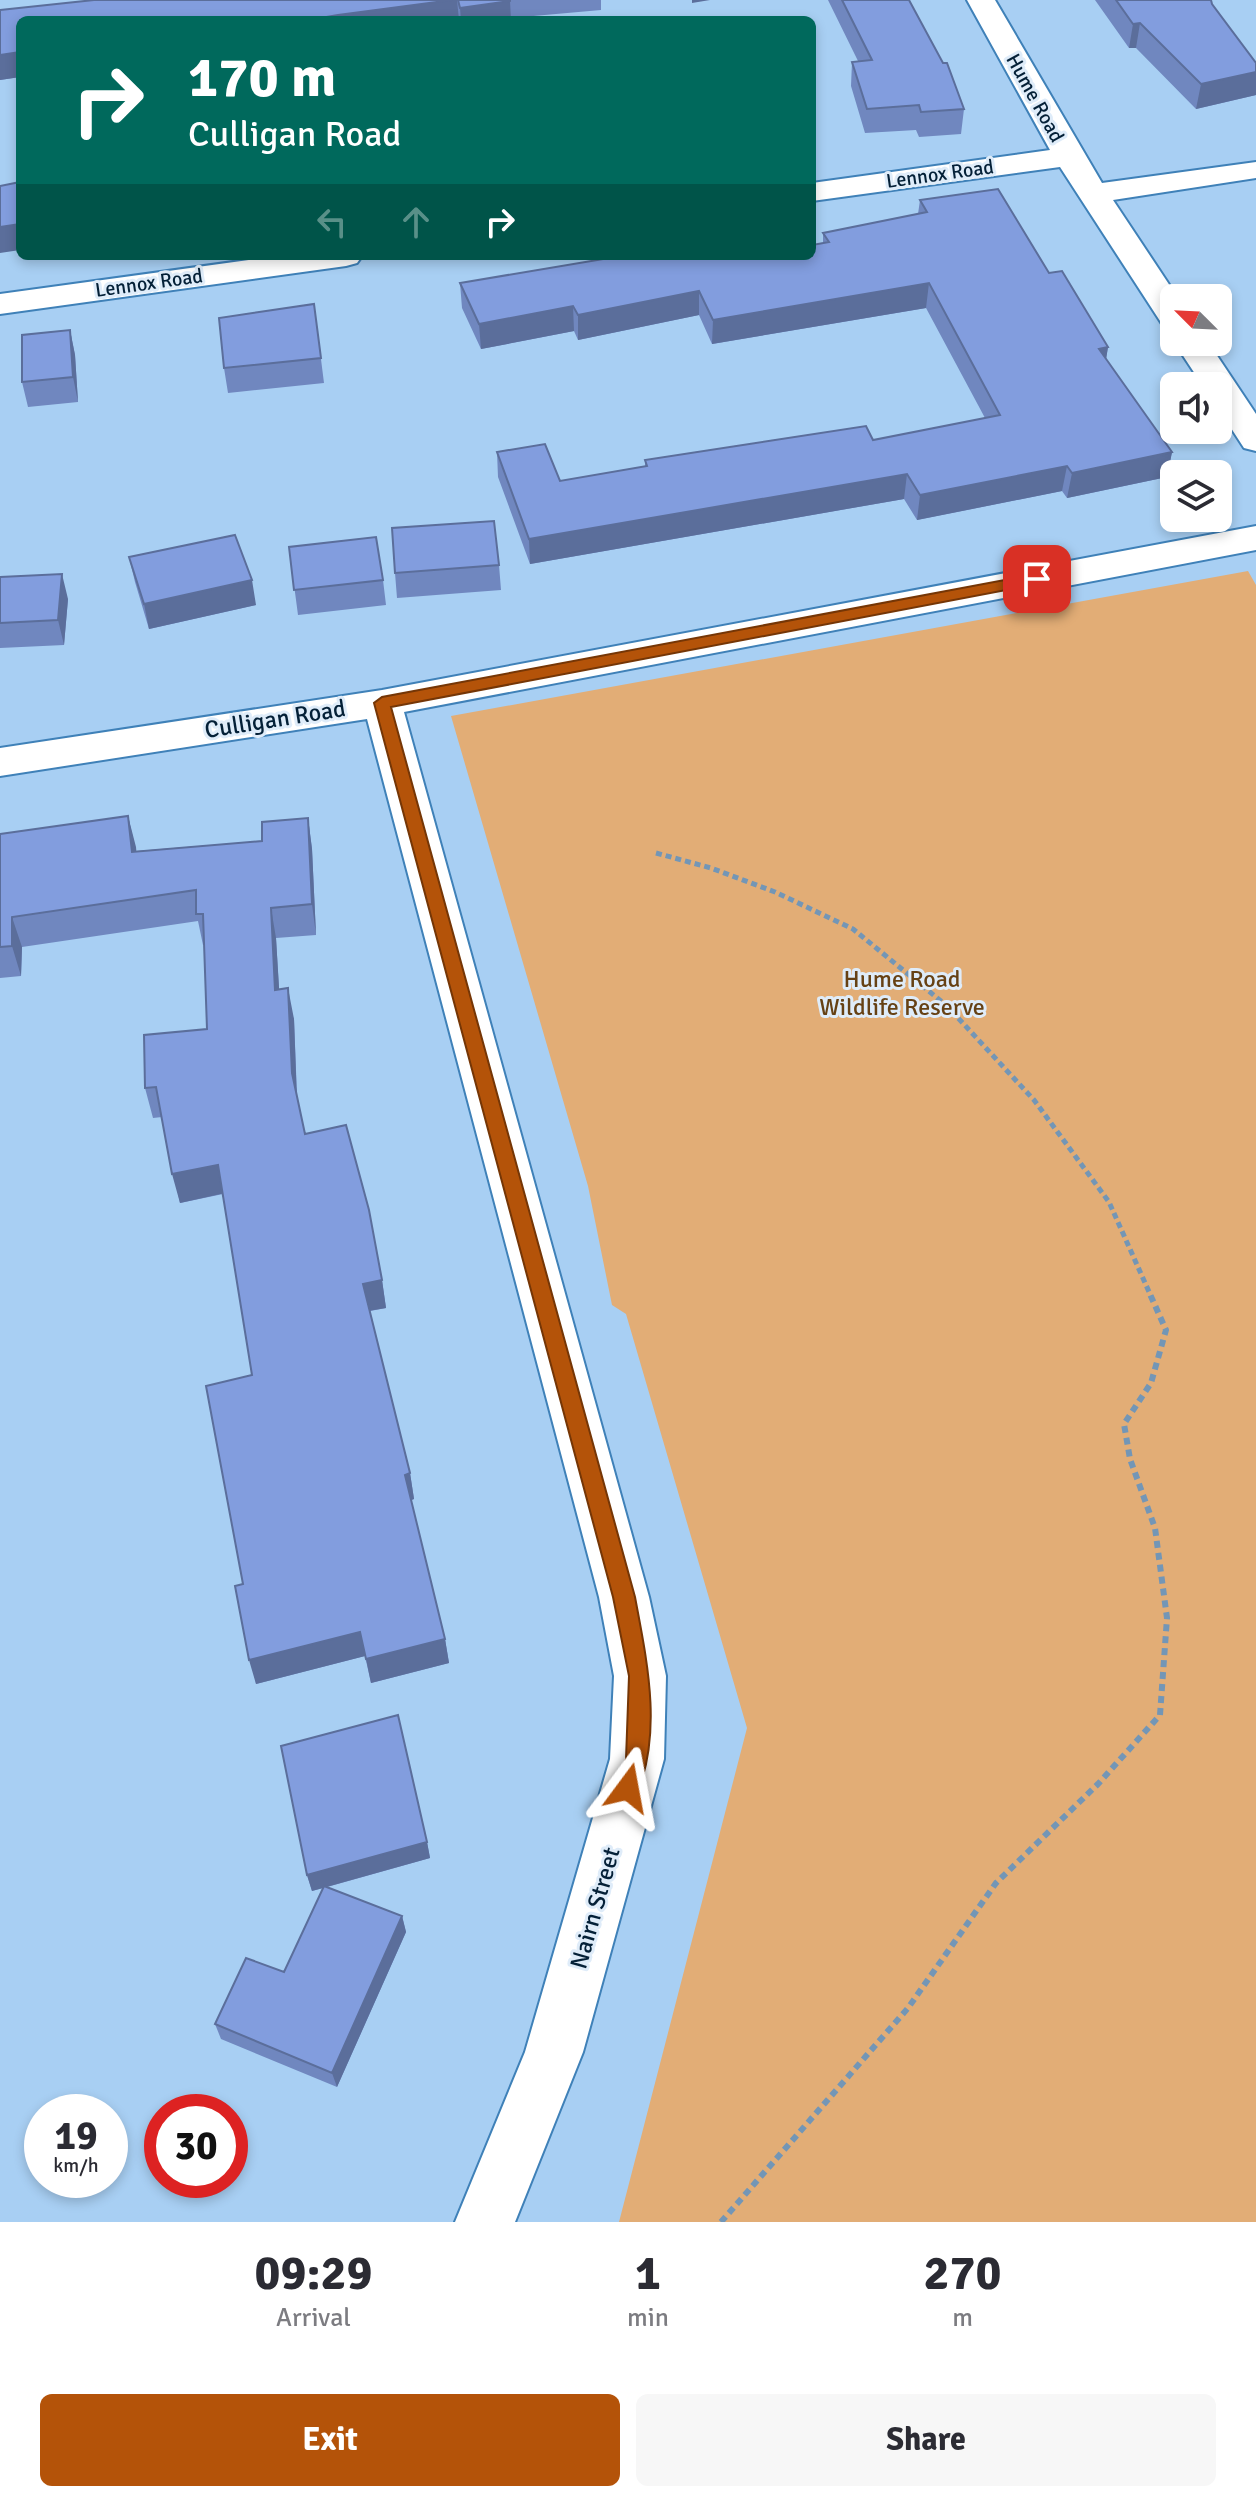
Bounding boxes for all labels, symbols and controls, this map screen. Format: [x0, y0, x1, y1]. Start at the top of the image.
text: 170 m [188, 43, 336, 112]
icon: right [56, 48, 160, 152]
street label: Hume Road [1000, 49, 1070, 147]
text: Culligan Road [188, 112, 401, 157]
street label: Lennox Road [885, 154, 995, 194]
icon: left [310, 200, 354, 244]
icon: ahead [394, 200, 438, 244]
icon: right [478, 200, 522, 244]
street label: Lennox Road [94, 263, 204, 303]
north arrow [1160, 284, 1232, 356]
map controls [1160, 284, 1232, 532]
button: sound [1160, 372, 1232, 444]
button: layers [1160, 460, 1232, 532]
pin [1003, 545, 1071, 613]
icon: arrive [1015, 557, 1059, 601]
street label: Culligan Road [202, 693, 348, 745]
park label: Hume Road Wildlife Reserve [819, 964, 985, 1022]
position arrow [586, 1746, 670, 1830]
street label: Nairn Street [563, 1844, 627, 1972]
speed limit sign: 30 [144, 2094, 248, 2198]
text: 19 [54, 2111, 98, 2161]
text: km/h [53, 2153, 99, 2178]
text: 09:29 [255, 2244, 372, 2303]
text: 1 [635, 2244, 661, 2303]
text: 270 [924, 2244, 1001, 2303]
text: Arrival [276, 2302, 351, 2334]
text: min [627, 2302, 669, 2334]
text: m [952, 2302, 973, 2334]
button: Exit [40, 2394, 620, 2486]
button: Share [636, 2394, 1216, 2486]

